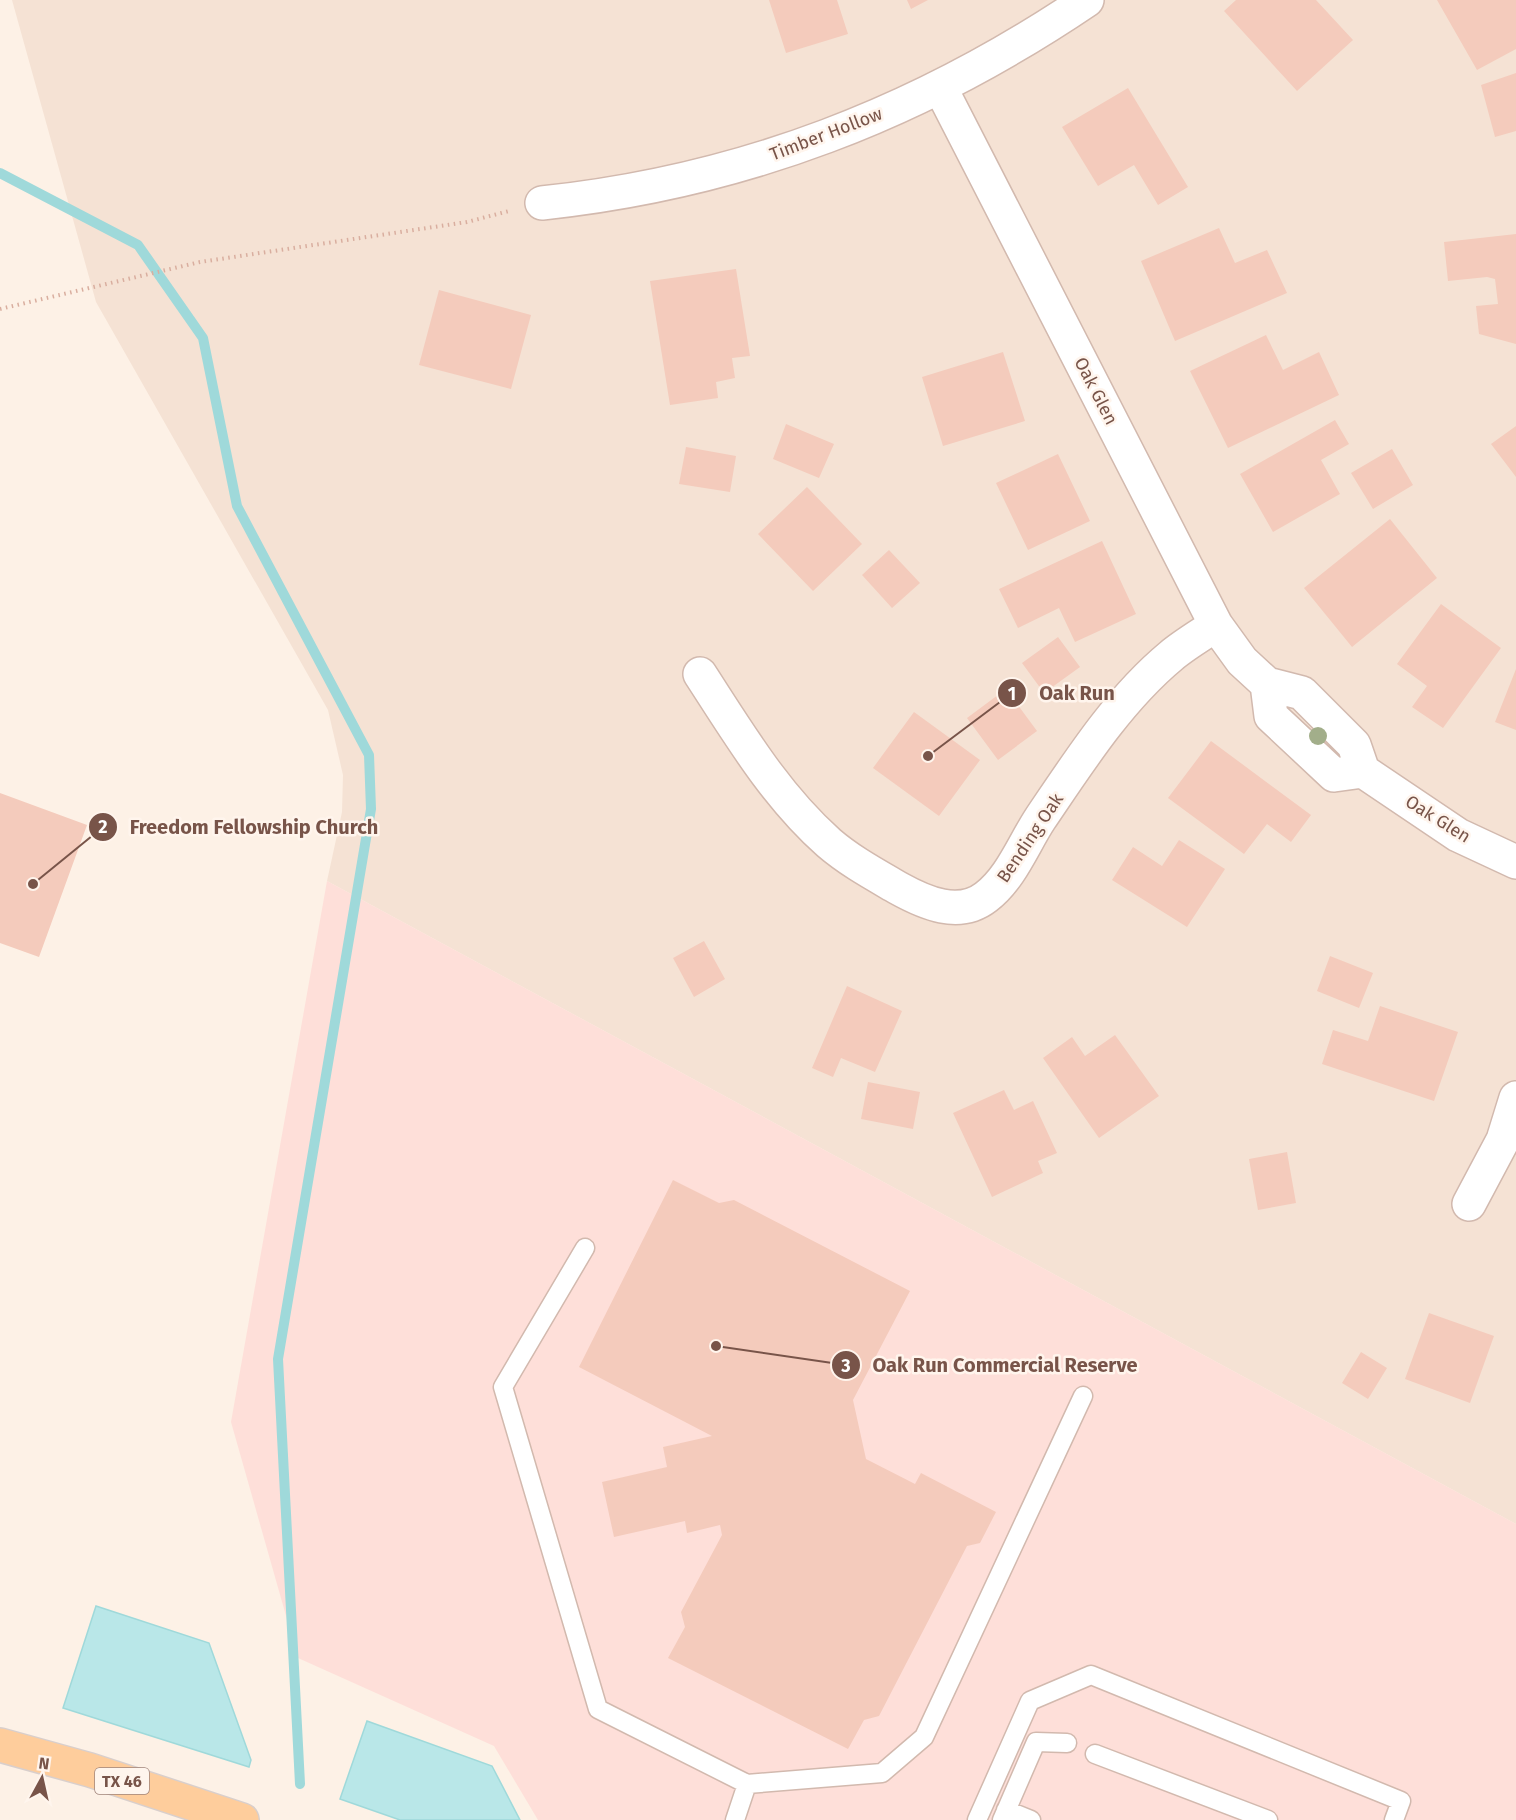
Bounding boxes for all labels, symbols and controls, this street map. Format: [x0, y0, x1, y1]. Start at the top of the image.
street label: Timber Hollow [767, 102, 885, 166]
street label: Oak Glen [1070, 353, 1122, 429]
callout: Oak Run [997, 674, 1127, 712]
text: Oak Run [1039, 681, 1115, 705]
text: 1 [1008, 683, 1016, 705]
street label: Bending Oak [992, 788, 1068, 887]
street label: Oak Glen [1401, 790, 1475, 848]
callout: Freedom Fellowship Church [88, 808, 391, 846]
text: Freedom Fellowship Church [130, 815, 378, 839]
text: 2 [98, 816, 108, 838]
callout: Oak Run Commercial Reserve [831, 1346, 1150, 1384]
text: Oak Run Commercial Reserve [872, 1353, 1138, 1377]
text: 3 [840, 1355, 851, 1377]
north arrow [12, 1748, 72, 1808]
text: N [37, 1753, 51, 1774]
road number: TX 46 [95, 1768, 149, 1794]

